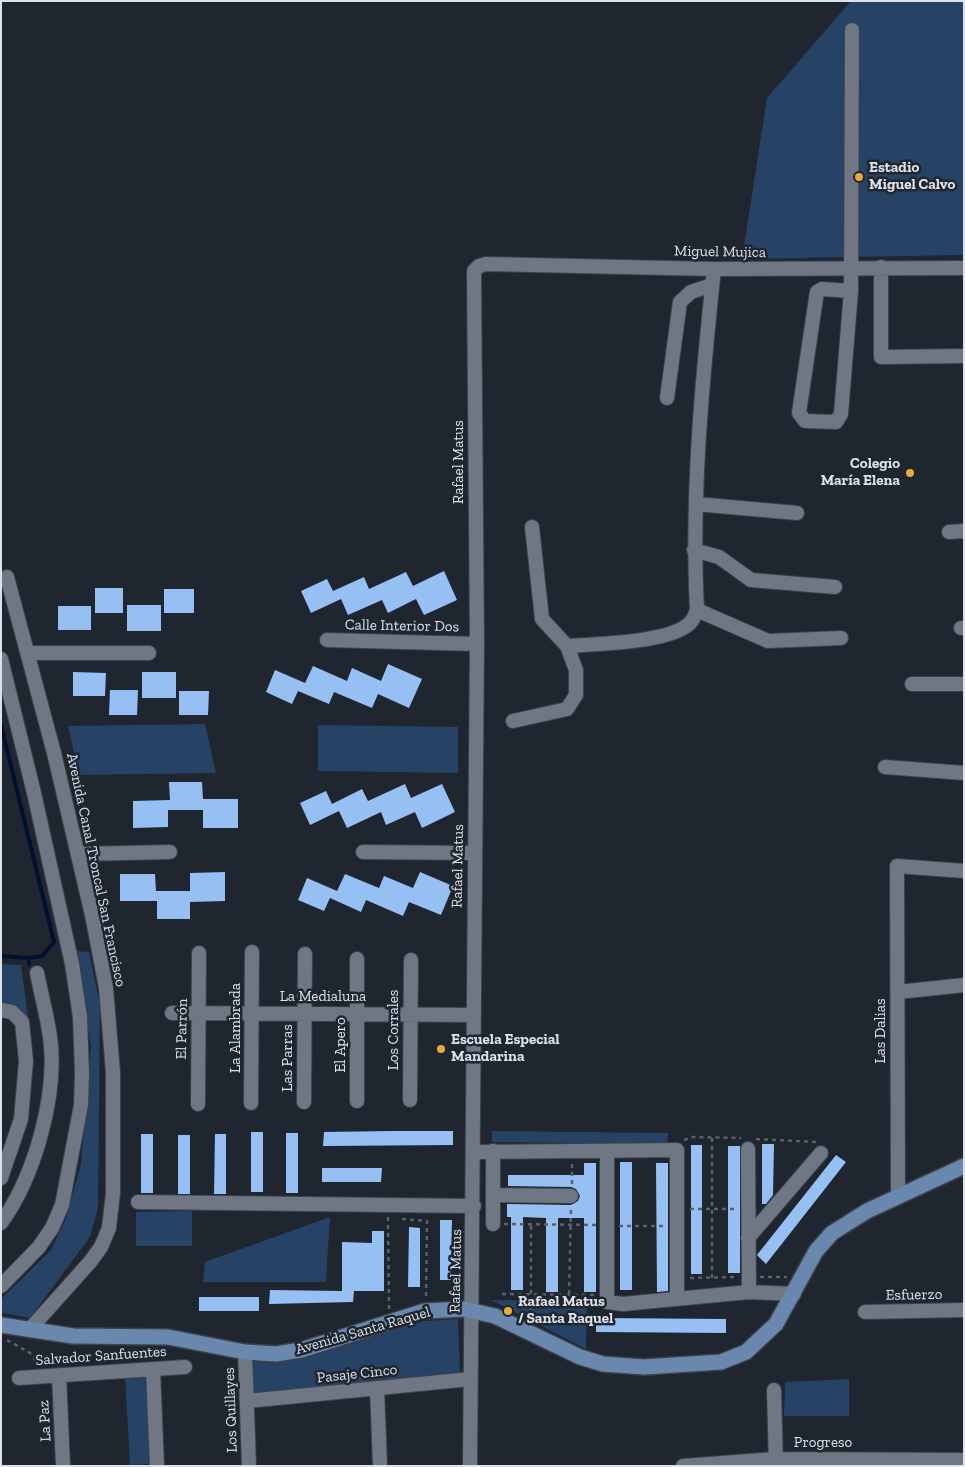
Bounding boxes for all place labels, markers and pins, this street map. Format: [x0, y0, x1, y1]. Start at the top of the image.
place label: Estadio Miguel Calvo [869, 159, 955, 194]
marker: Estadio Miguel Calvo [853, 171, 865, 183]
place label: Colegio María Elena [821, 455, 900, 490]
marker: Colegio María Elena [904, 467, 916, 479]
place label: Escuela Especial Mandarina [451, 1031, 560, 1066]
marker: Escuela Especial Mandarina [435, 1043, 447, 1055]
place label: Rafael Matus / Santa Raquel [518, 1293, 613, 1328]
marker: Rafael Matus / Santa Raquel [502, 1305, 514, 1317]

